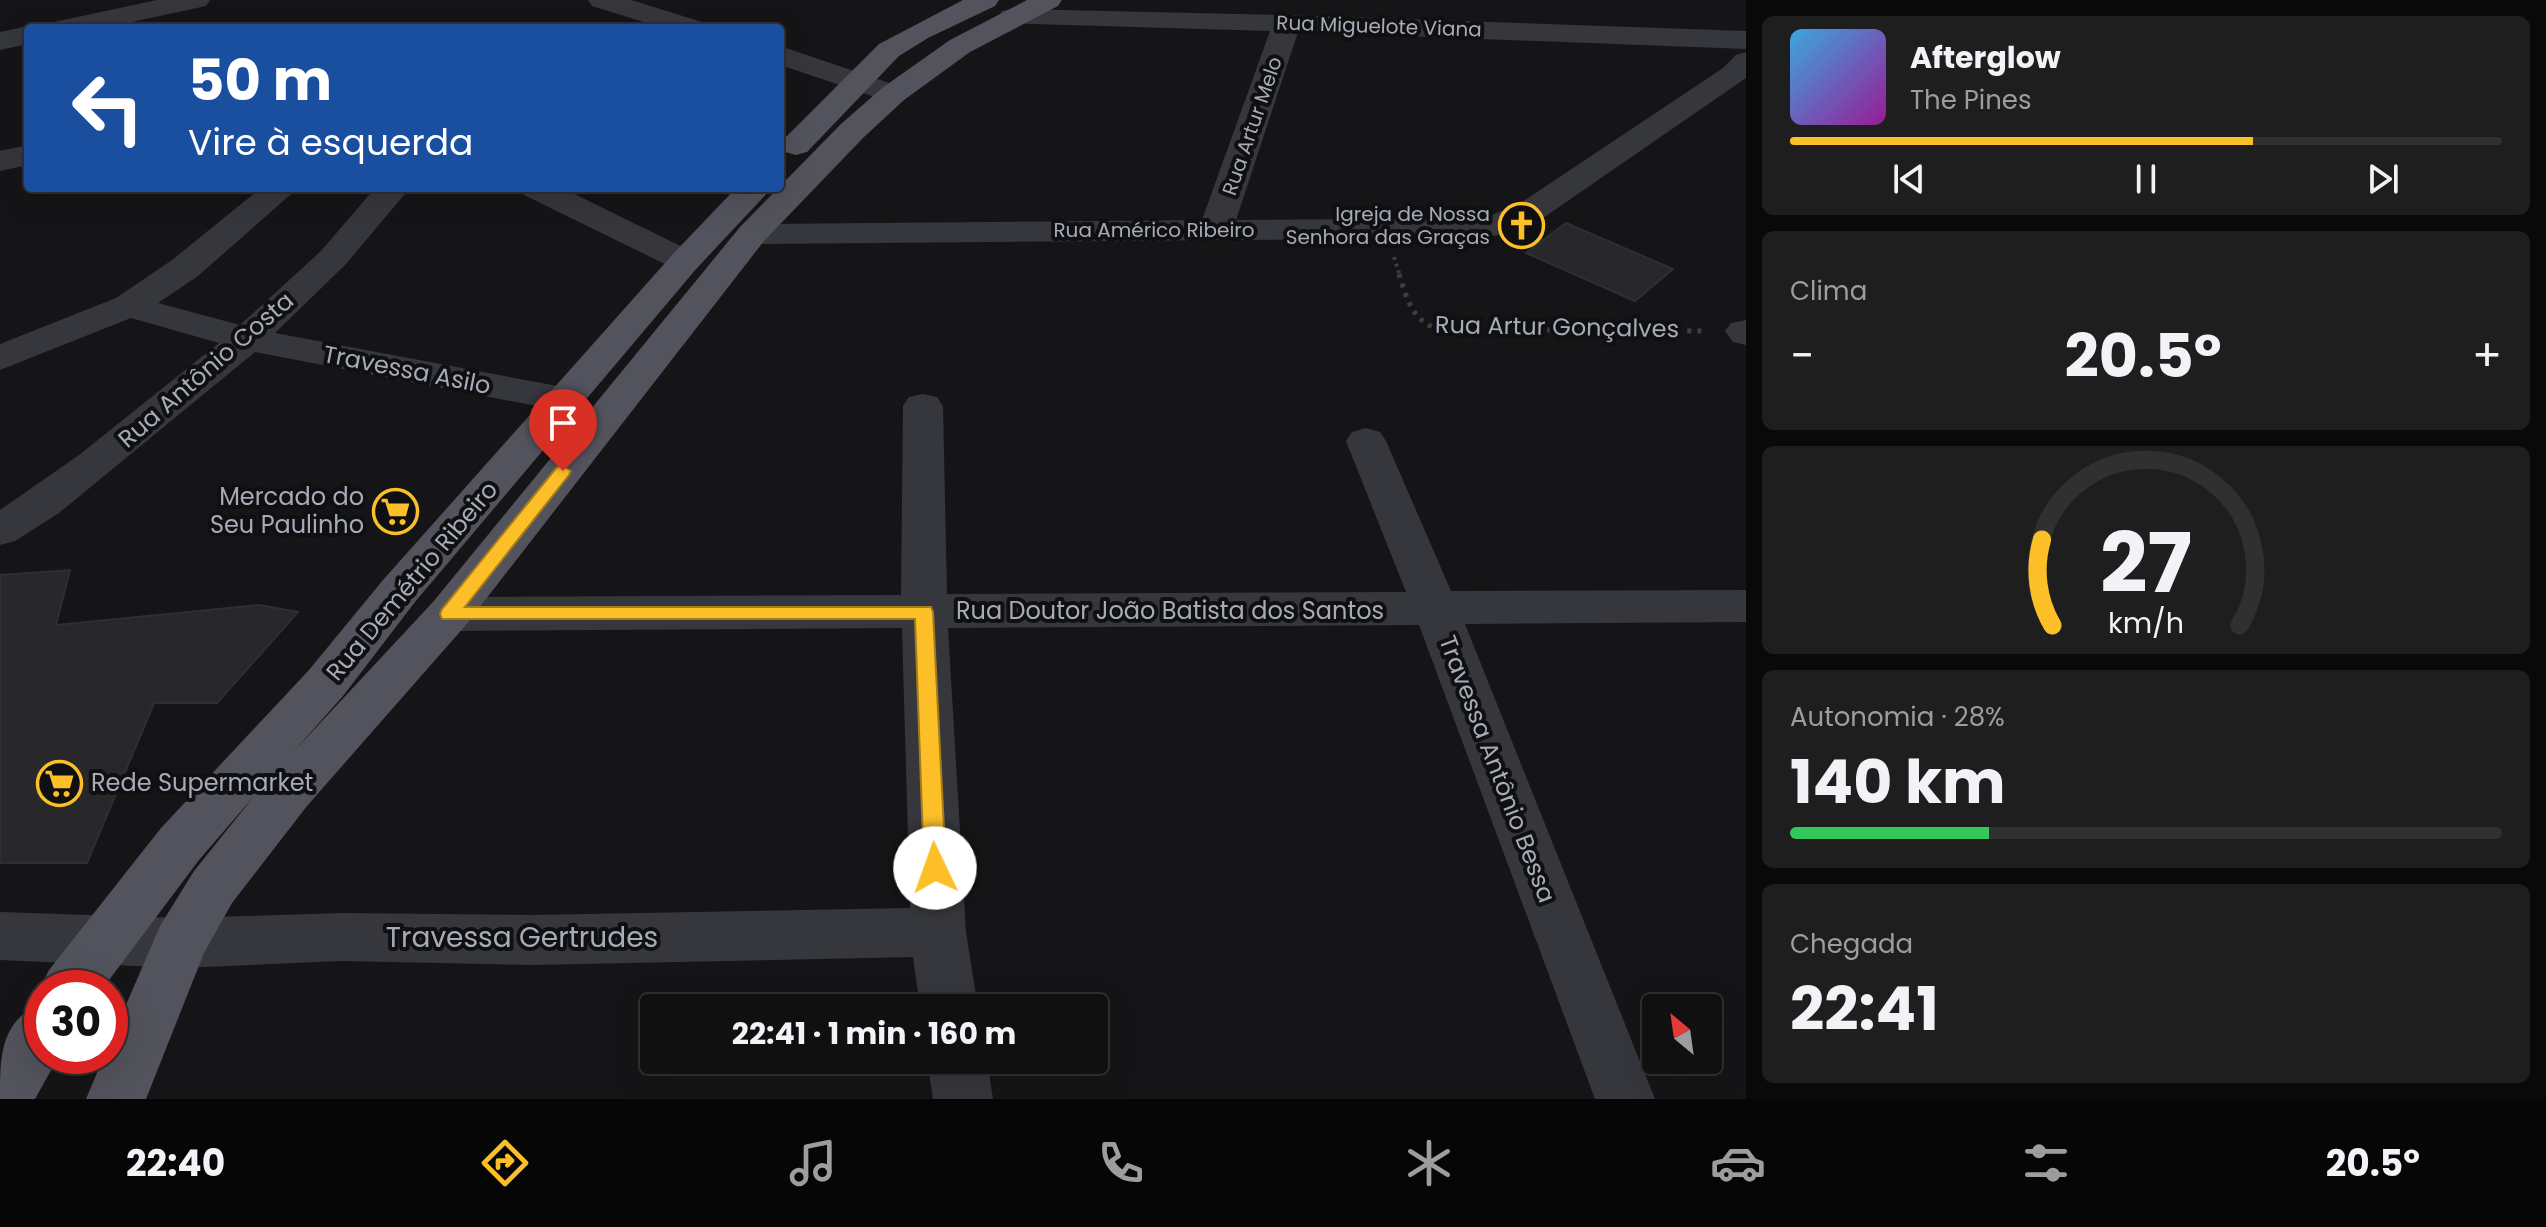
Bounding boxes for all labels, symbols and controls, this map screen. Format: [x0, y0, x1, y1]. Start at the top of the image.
street label: Rua Miguelote Viana [1276, 8, 1482, 44]
text: Afterglow [1910, 36, 2061, 79]
text: 50 m [188, 41, 332, 120]
street label: Rua Artur Melo [1215, 53, 1289, 199]
icon: left [56, 56, 160, 160]
text: The Pines [1910, 82, 2032, 118]
text: Vire à esquerda [188, 117, 473, 168]
icon: previous [1887, 157, 1931, 201]
icon: pause [2124, 157, 2168, 201]
icon: next [2361, 157, 2405, 201]
place label: Igreja de Nossa Senhora das Graças [1286, 200, 1490, 251]
church icon: Igreja de Nossa Senhora das Graças [1497, 201, 1545, 249]
street label: Rua Américo Ribeiro [1053, 216, 1255, 244]
text: Clima [1790, 273, 1867, 309]
street label: Rua Antônio Costa [111, 284, 301, 455]
street label: Rua Artur Gonçalves [1435, 308, 1679, 345]
text: 20.5° [2065, 314, 2222, 398]
text: − [1790, 325, 1814, 386]
text: + [2472, 325, 2502, 386]
street label: Travessa Asilo [320, 337, 494, 402]
pin [529, 389, 597, 471]
icon: arrive [541, 401, 585, 445]
street label: Rua Demétrio Ribeiro [318, 474, 505, 688]
place label: Mercado do Seu Paulinho [210, 480, 364, 541]
supermarket icon: Mercado do Seu Paulinho [371, 487, 419, 535]
text: 27 [2100, 504, 2192, 620]
street label: Rua Doutor João Batista dos Santos [956, 594, 1384, 627]
text: km/h [2108, 603, 2184, 643]
street label: Travessa Antônio Bessa [1431, 630, 1564, 907]
text: Autonomia · 28% [1790, 699, 2005, 735]
text: 140 km [1790, 740, 2006, 824]
supermarket icon: Rede Supermarket [36, 759, 84, 807]
place label: Rede Supermarket [91, 766, 313, 799]
position arrow [893, 826, 977, 910]
street label: Travessa Gertrudes [386, 918, 658, 957]
text: Chegada [1790, 926, 1913, 962]
text: 22:41 [1790, 967, 1939, 1051]
speed limit sign: 30 [24, 970, 128, 1074]
north arrow [1642, 994, 1722, 1074]
map controls [1642, 994, 1722, 1074]
text: 22:41 · 1 min · 160 m [732, 1012, 1016, 1055]
icon: directions [477, 1135, 533, 1191]
icon: music [785, 1135, 841, 1191]
icon: phone [1093, 1135, 1149, 1191]
icon: climate [1401, 1135, 1457, 1191]
icon: car [1710, 1135, 1766, 1191]
icon: filters [2018, 1135, 2074, 1191]
text: 22:40 [126, 1138, 225, 1189]
text: 20.5° [2326, 1138, 2420, 1189]

